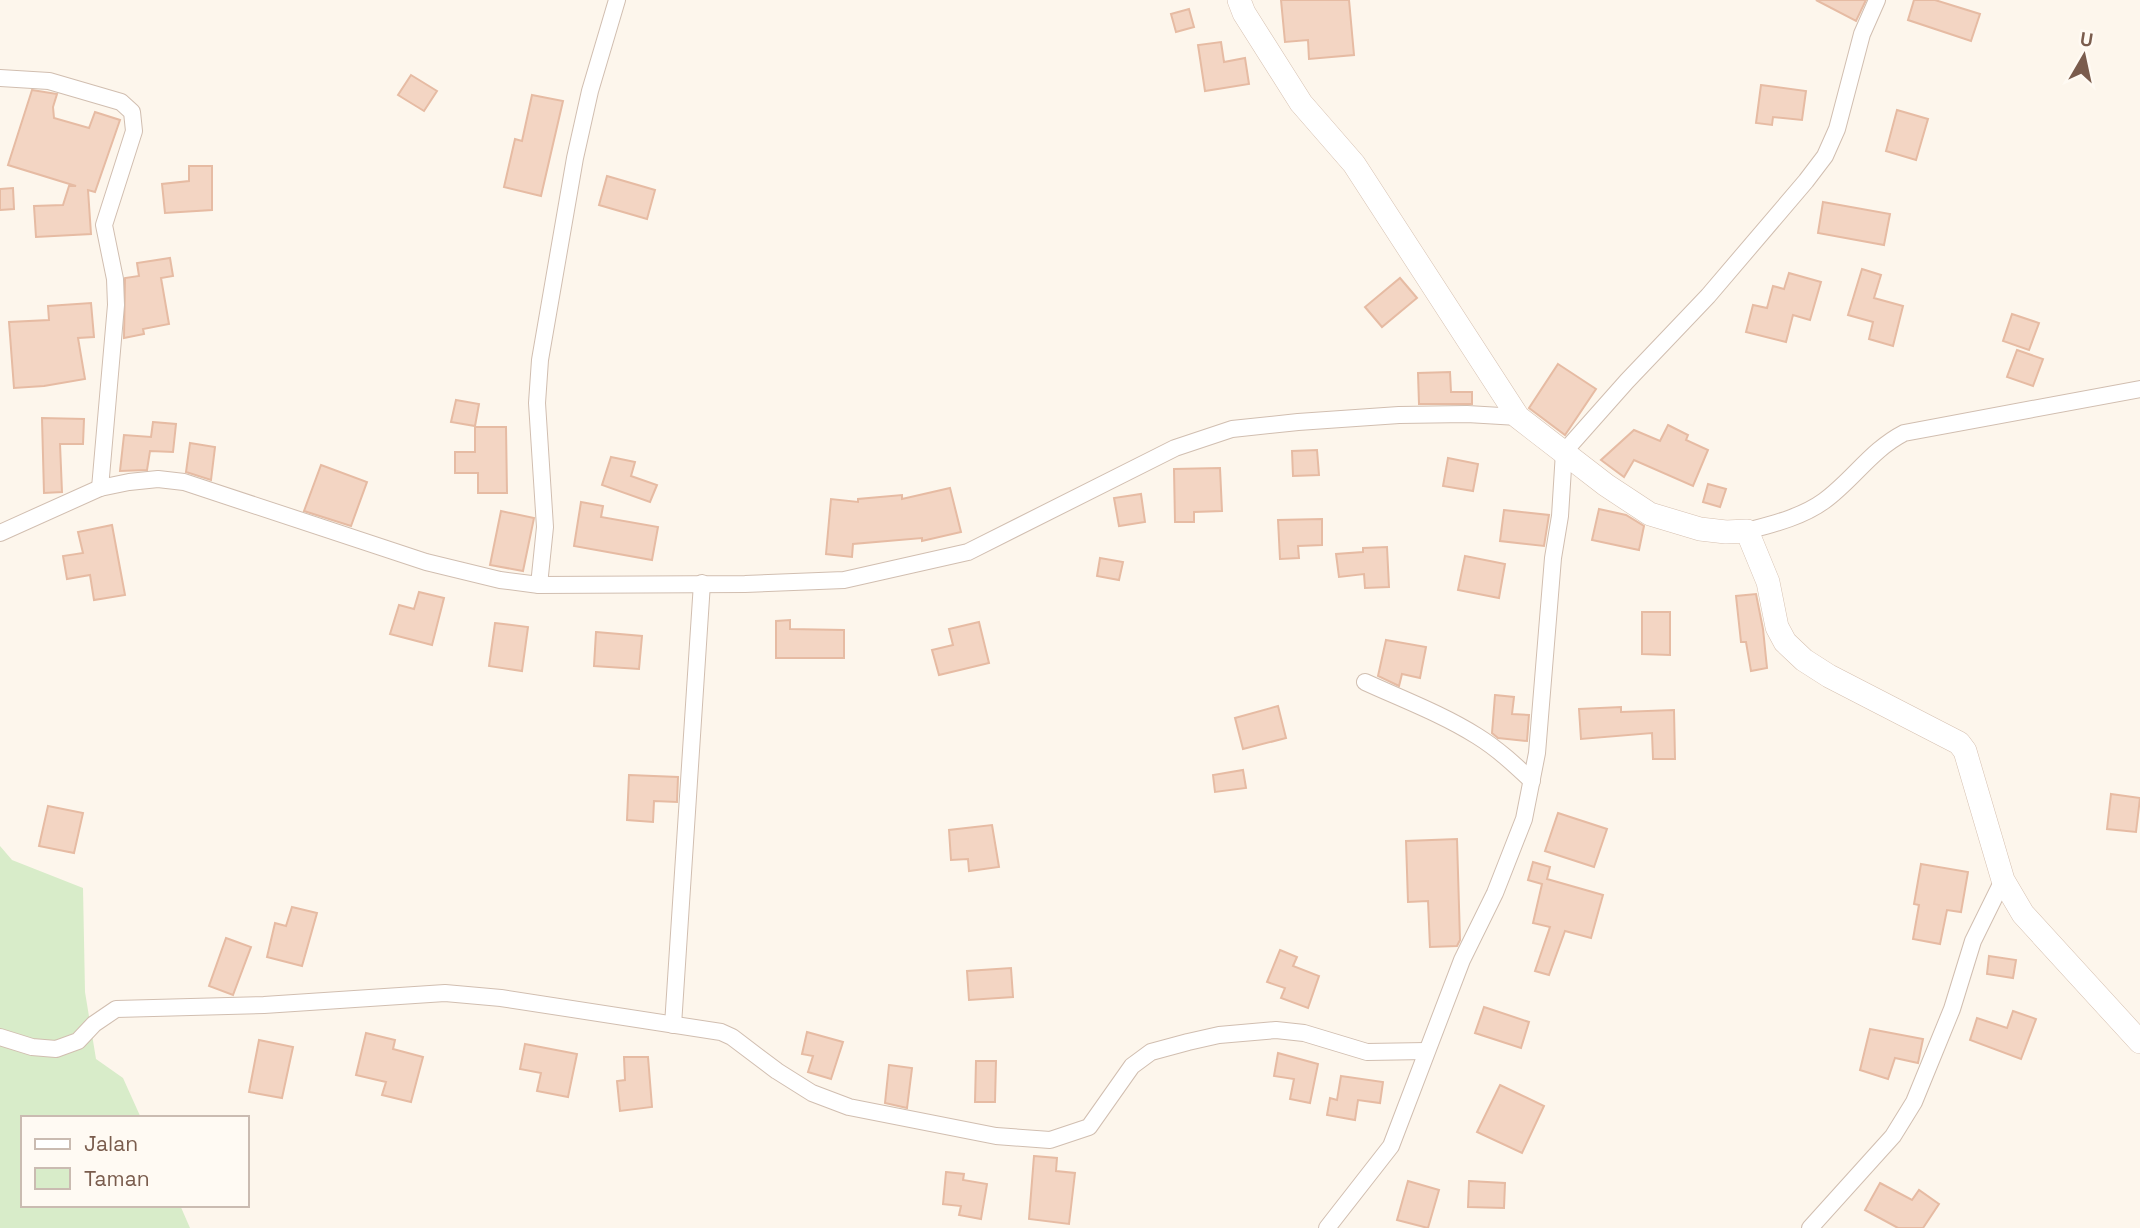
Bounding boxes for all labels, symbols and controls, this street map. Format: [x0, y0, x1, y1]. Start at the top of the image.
north arrow [2049, 21, 2119, 91]
text: U [2078, 26, 2095, 53]
legend [21, 1116, 248, 1207]
text: Jalan [84, 1130, 138, 1157]
text: Taman [84, 1165, 150, 1192]

